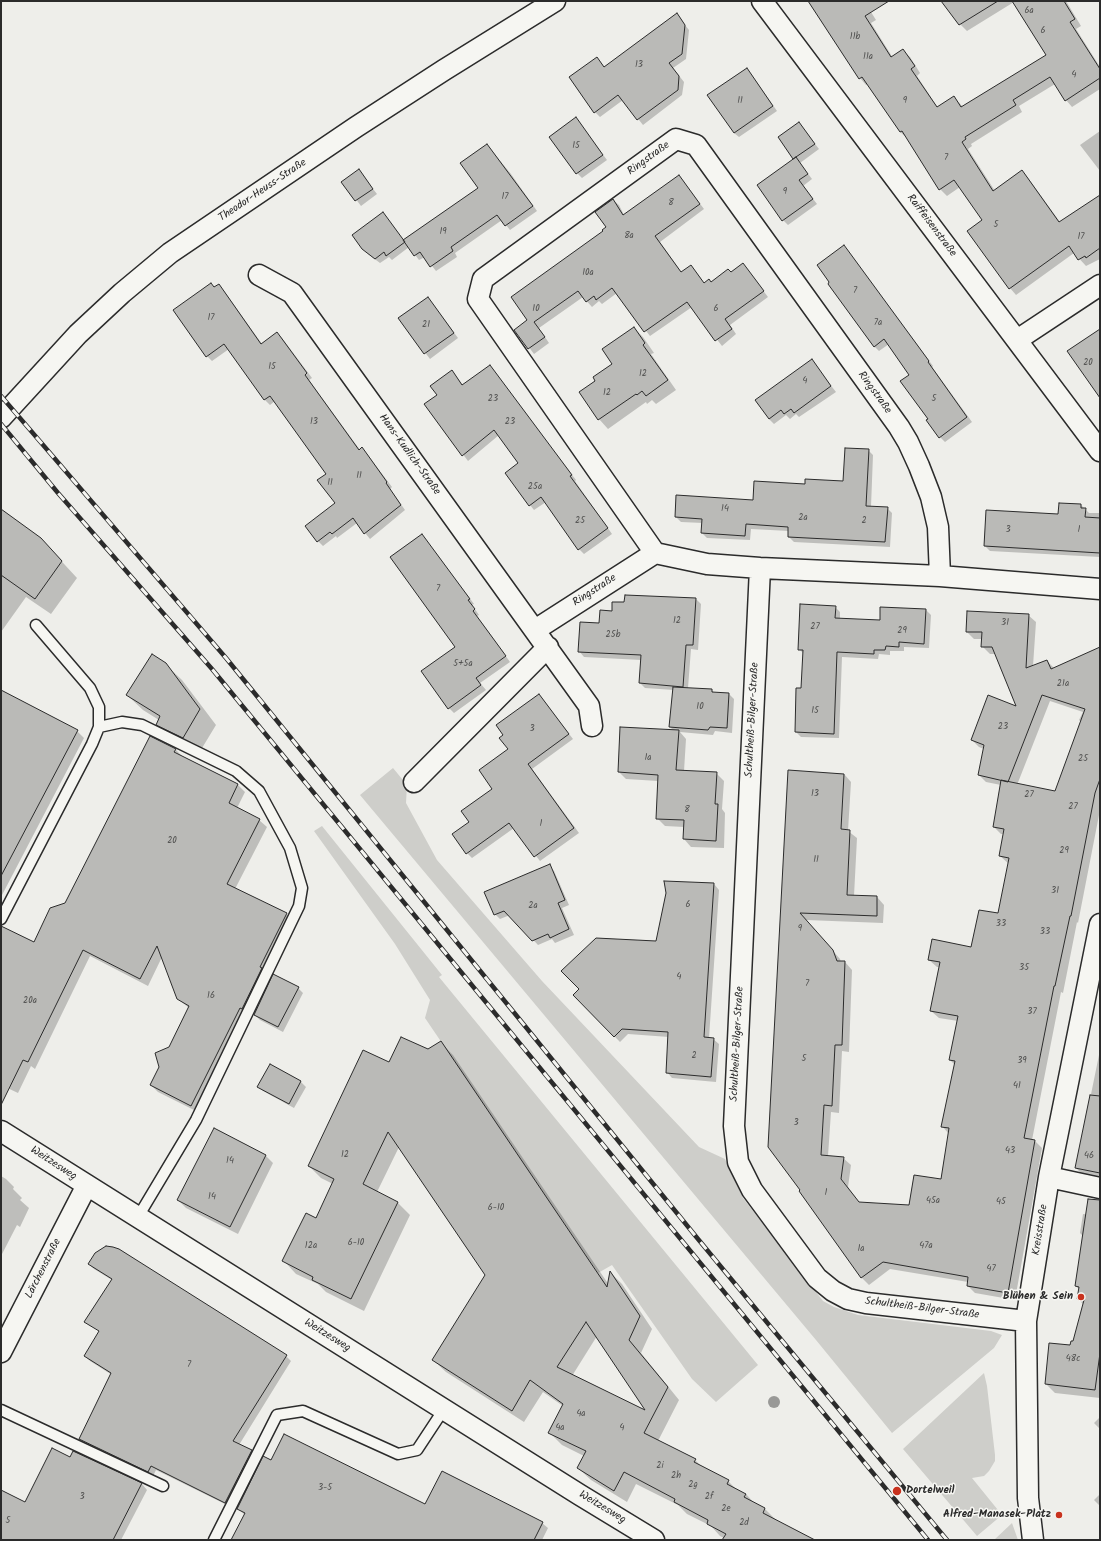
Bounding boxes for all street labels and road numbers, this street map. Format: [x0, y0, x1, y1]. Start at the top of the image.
street label: Ringstraße [625, 139, 673, 179]
street label: Theodor-Heuss-Straße [217, 157, 309, 225]
street label: Raiffeisenstraße [903, 192, 959, 260]
street label: Ringstraße [854, 369, 894, 417]
street label: Hans-Kudlich-Straße [375, 412, 443, 498]
street label: Ringstraße [571, 572, 619, 610]
street label: Schultheiß-Bilger-Straße [743, 662, 763, 778]
street label: Schultheiß-Bilger-Straße [728, 986, 748, 1102]
street label: Weitzesweg [27, 1144, 79, 1184]
street label: Kreisstraße [1030, 1204, 1052, 1256]
street label: Lärchenstraße [23, 1237, 65, 1301]
street label: Schultheiß-Bilger-Straße [864, 1295, 980, 1323]
street label: Weitzesweg [301, 1316, 353, 1356]
street label: Weitzesweg [576, 1489, 628, 1527]

